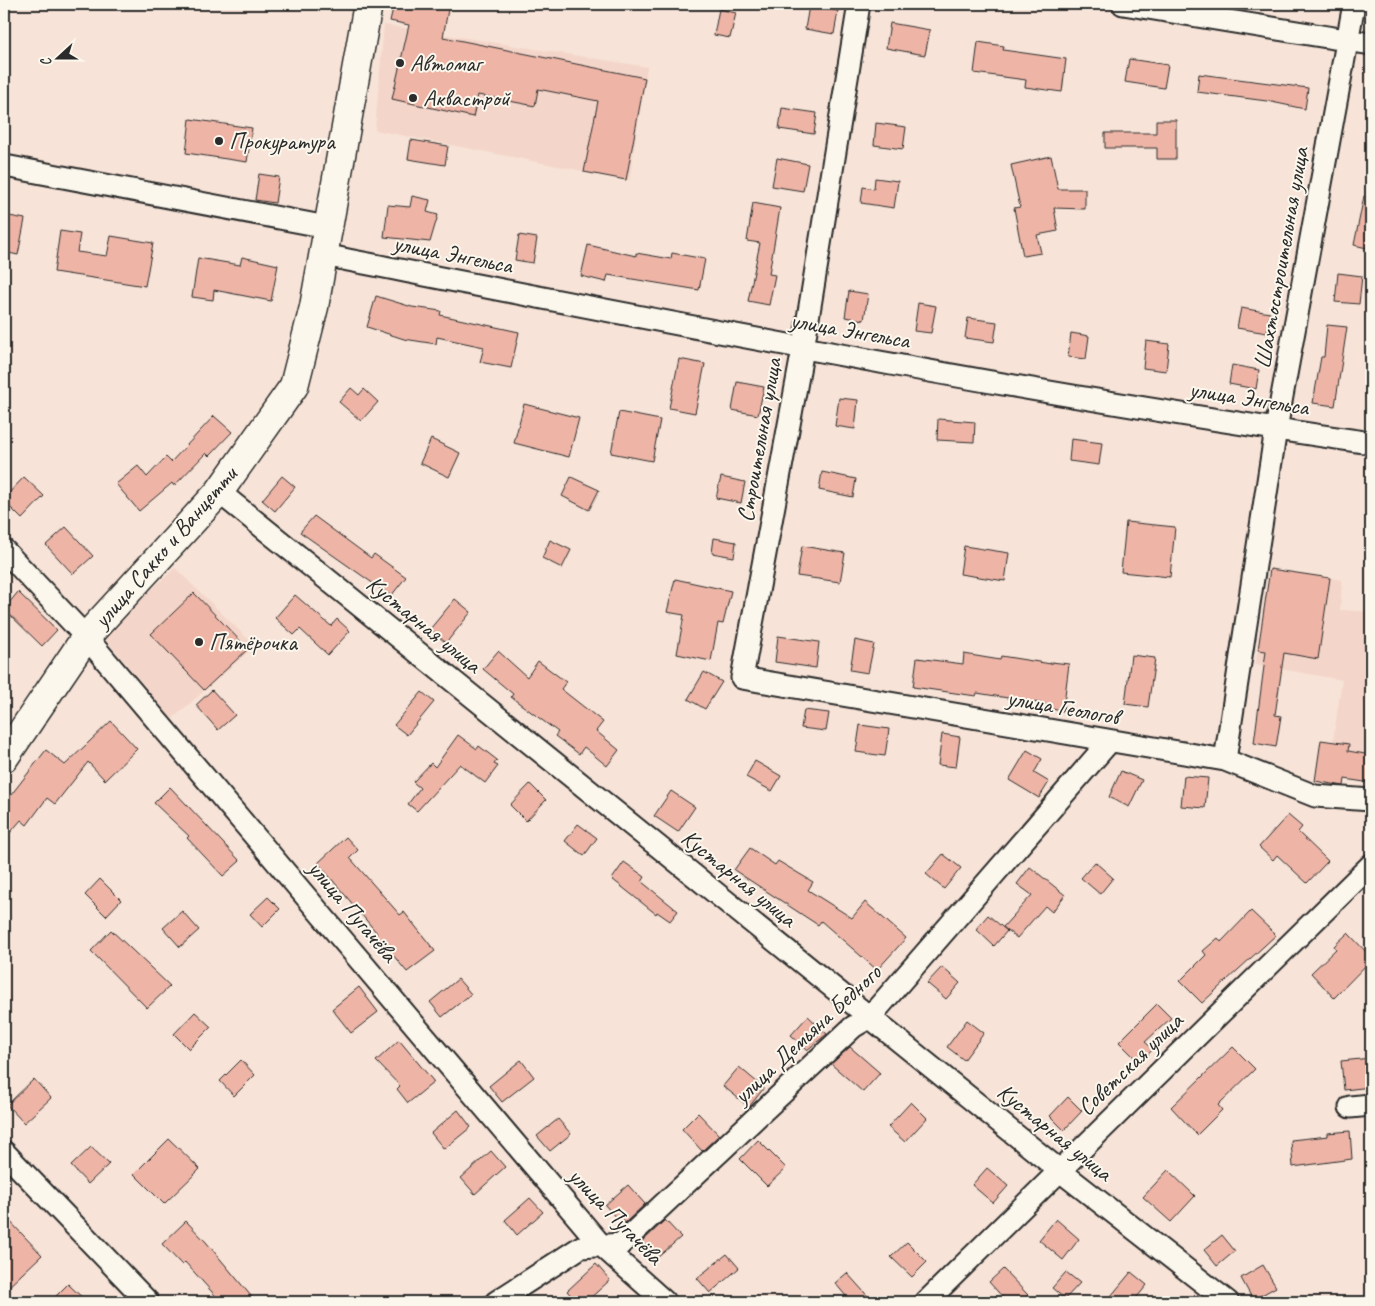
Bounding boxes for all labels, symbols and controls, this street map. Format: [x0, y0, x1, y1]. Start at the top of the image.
north arrow [32, 32, 82, 82]
place label: Автомаг [410, 48, 485, 78]
text: С [36, 54, 55, 69]
marker: Автомаг [394, 57, 406, 69]
place label: Аквастрой [423, 83, 512, 113]
marker: Аквастрой [407, 92, 419, 104]
place label: Прокуратура [229, 126, 336, 156]
marker: Прокуратура [213, 135, 225, 147]
street label: Шахтостроительная улица [1247, 144, 1316, 371]
street label: улица Энгельса [389, 227, 516, 280]
street label: улица Энгельса [786, 304, 913, 355]
street label: Строительная улица [730, 354, 788, 524]
street label: улица Энгельса [1185, 373, 1312, 422]
street label: улица Сакко и Ванцетти [85, 458, 245, 635]
street label: Кустарная улица [360, 568, 489, 681]
place label: Пятёрочка [209, 627, 298, 657]
marker: Пятёрочка [193, 636, 205, 648]
street label: улица Геологов [1003, 682, 1125, 732]
street label: Кустарная улица [675, 822, 804, 935]
street label: улица Пугачёва [300, 852, 405, 969]
street label: улица Демьяна Бедного [725, 957, 888, 1112]
street label: Советская улица [1071, 1005, 1190, 1122]
street label: Кустарная улица [991, 1076, 1120, 1189]
street label: улица Пугачёва [561, 1160, 671, 1272]

